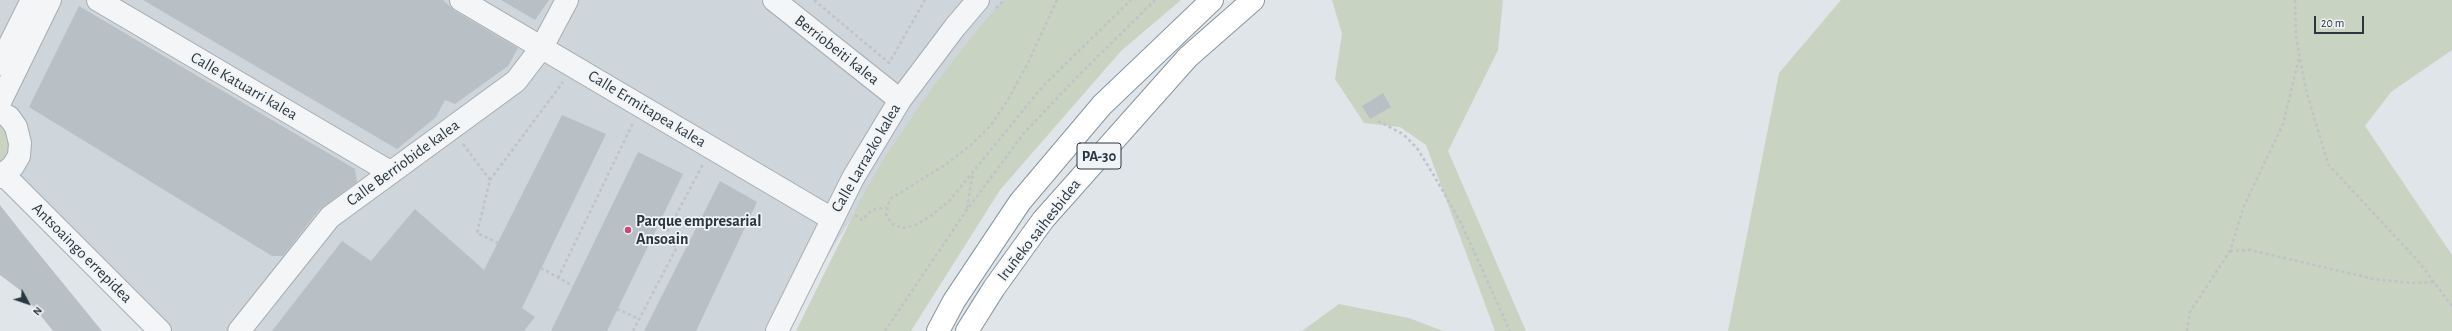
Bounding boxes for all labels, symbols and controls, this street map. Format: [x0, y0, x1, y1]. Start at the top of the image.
scale bar [2316, 8, 2366, 34]
street label: Berriobeiti kalea [791, 11, 883, 89]
text: 20 m [2321, 17, 2344, 29]
street label: Calle Katuarri kalea [187, 48, 301, 124]
street label: Calle Ermitapea kalea [585, 66, 709, 152]
street label: Calle Larrazko kalea [827, 100, 905, 216]
street label: Calle Berriobide kalea [343, 116, 463, 210]
road number: PA-30 [1077, 143, 1121, 169]
street label: Iruñeko saihesbidea [993, 175, 1085, 285]
street label: Antsoaingo errepidea [28, 199, 136, 307]
place label: Parque empresarial Ansoain [636, 211, 761, 249]
marker: Parque empresarial Ansoain [623, 225, 633, 235]
north arrow [8, 283, 48, 323]
text: N [31, 305, 44, 318]

